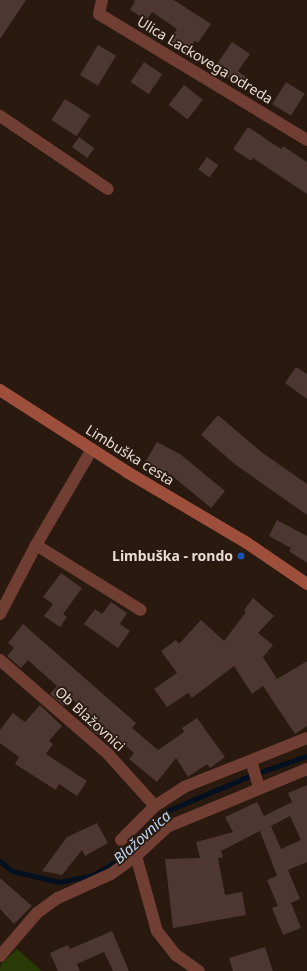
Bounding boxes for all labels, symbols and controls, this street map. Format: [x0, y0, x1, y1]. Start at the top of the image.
street label: Ulica Lackovega odreda [134, 13, 276, 107]
street label: Limbuška cesta [83, 421, 177, 489]
place label: Limbuška - rondo [112, 548, 233, 564]
marker: Limbuška - rondo [236, 551, 246, 561]
street label: Ob Blažovnici [52, 683, 128, 755]
water label: Blažovnica [110, 807, 174, 867]

